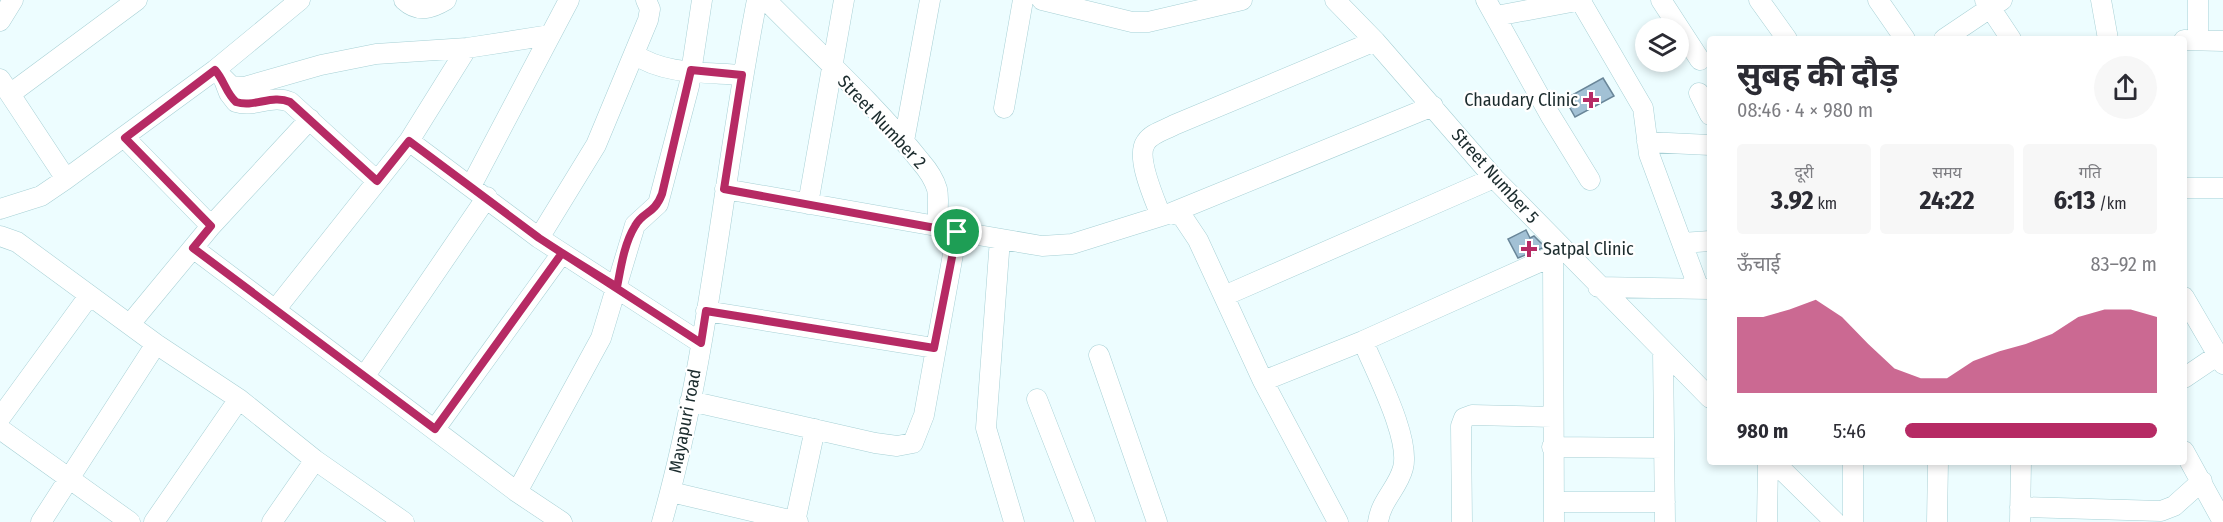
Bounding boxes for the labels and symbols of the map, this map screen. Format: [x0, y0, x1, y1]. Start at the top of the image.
street label: Street Number 2 [833, 71, 931, 173]
place label: Chaudary Clinic [1464, 89, 1578, 111]
marker: Chaudary Clinic [1582, 91, 1600, 109]
street label: Street Number 5 [1447, 124, 1543, 228]
pin [931, 206, 982, 257]
place label: Satpal Clinic [1543, 238, 1634, 260]
marker: Satpal Clinic [1520, 240, 1538, 258]
street label: Mayapuri road [664, 367, 706, 475]

